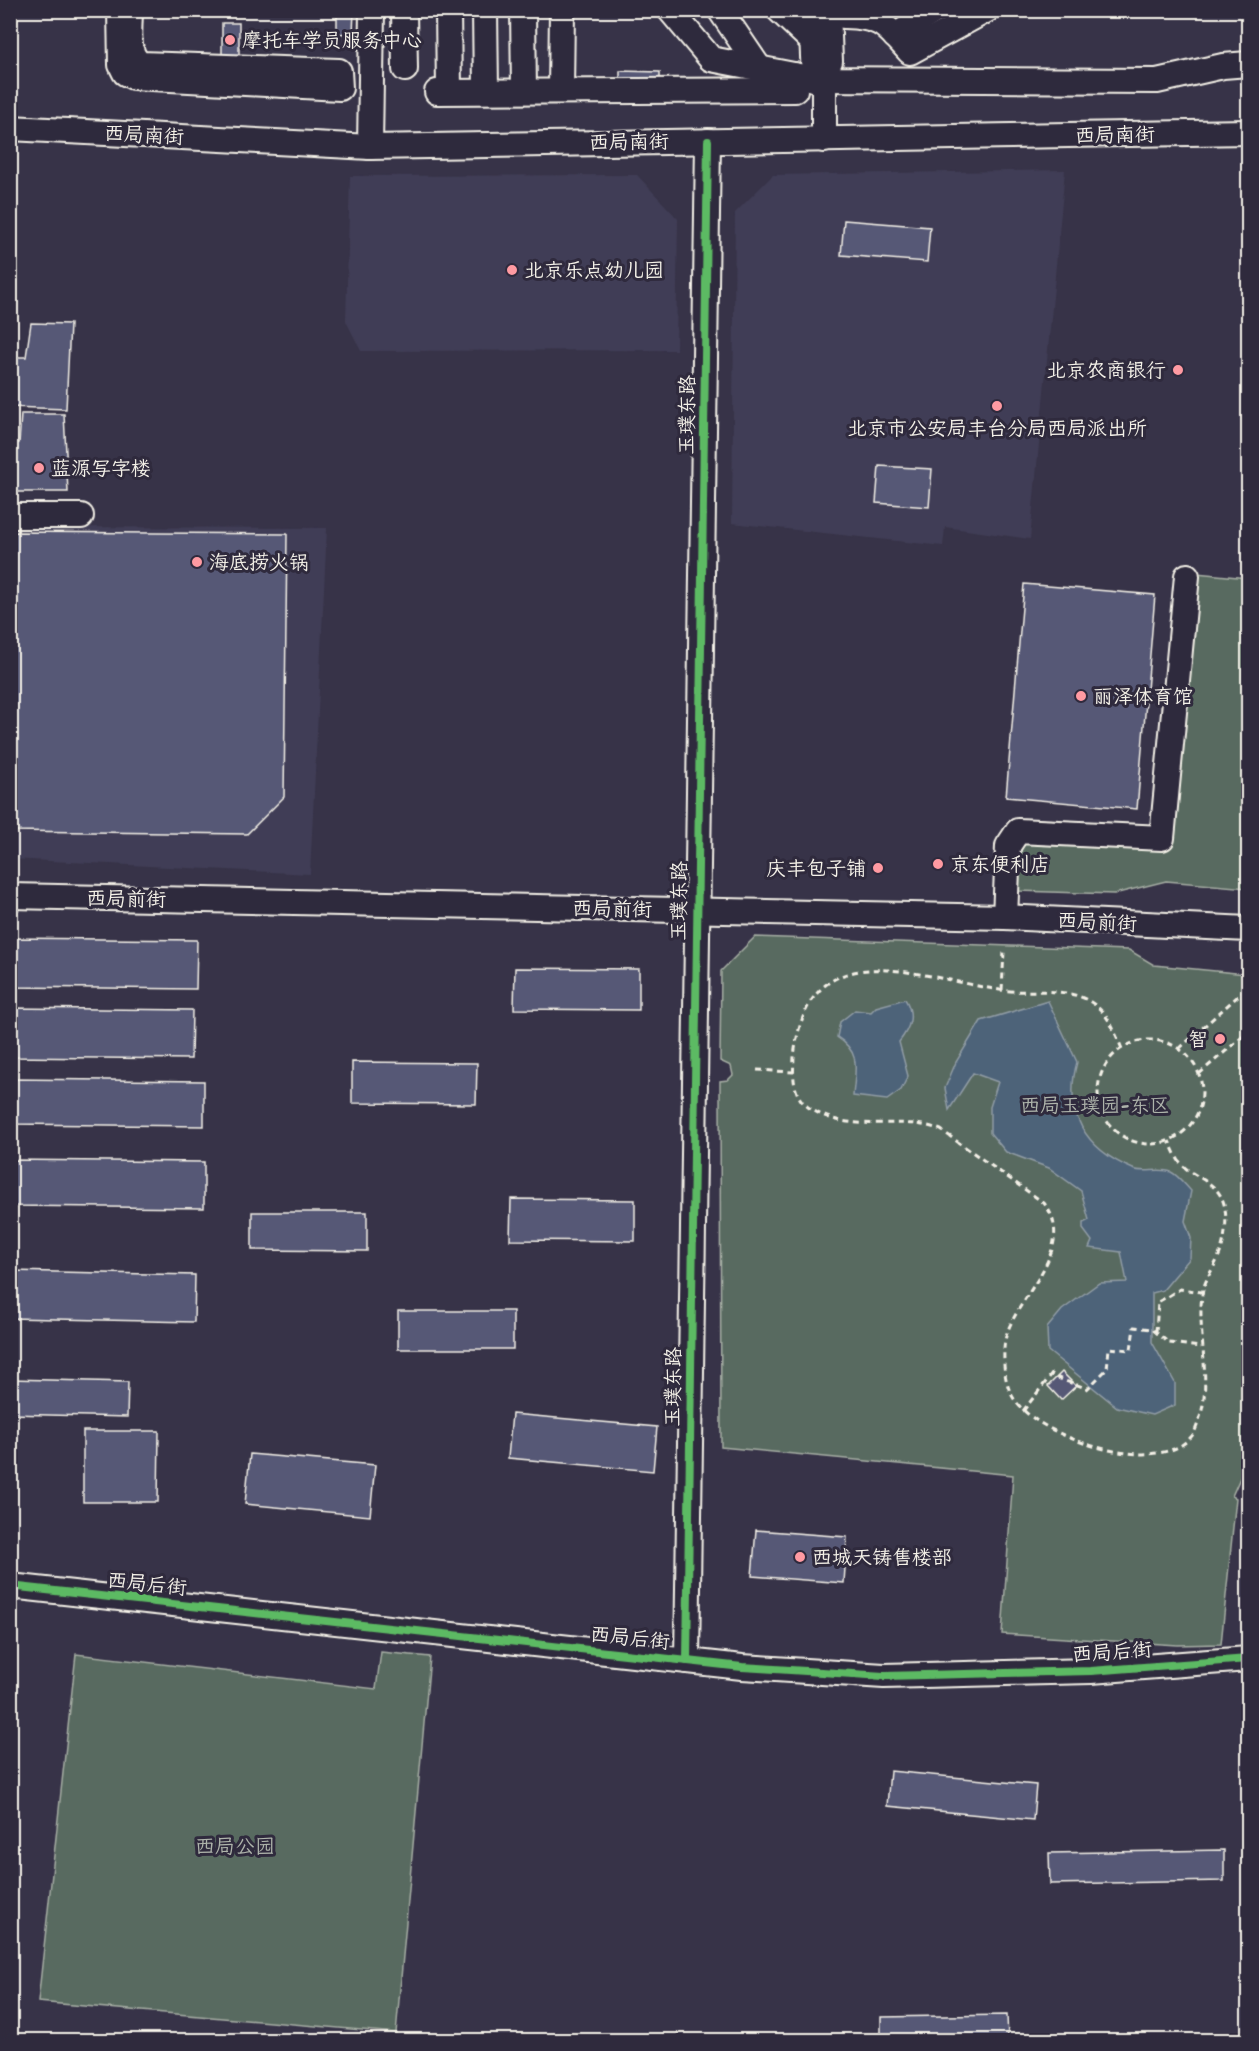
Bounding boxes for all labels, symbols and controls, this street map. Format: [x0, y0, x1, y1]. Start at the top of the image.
place label: 摩托车学员服务中心 [242, 23, 422, 58]
marker: 摩托车学员服务中心 [223, 33, 237, 47]
street label: 西局南街 [103, 115, 185, 155]
street label: 西局南街 [1075, 117, 1155, 153]
street label: 西局南街 [589, 124, 669, 160]
place label: 北京乐点幼儿园 [524, 253, 664, 288]
marker: 北京乐点幼儿园 [505, 263, 519, 277]
place label: 北京农商银行 [1046, 353, 1166, 388]
marker: 北京农商银行 [1171, 363, 1185, 377]
street label: 玉璞东路 [669, 374, 705, 455]
marker: 北京市公安局丰台分局西局派出所 [990, 399, 1004, 413]
place label: 北京市公安局丰台分局西局派出所 [847, 411, 1147, 446]
place label: 蓝源写字楼 [51, 451, 151, 486]
marker: 蓝源写字楼 [32, 461, 46, 475]
place label: 海底捞火锅 [209, 545, 309, 580]
marker: 海底捞火锅 [190, 555, 204, 569]
place label: 丽泽体育馆 [1093, 679, 1193, 714]
marker: 丽泽体育馆 [1074, 689, 1088, 703]
place label: 京东便利店 [950, 847, 1050, 882]
place label: 庆丰包子铺 [766, 851, 866, 886]
marker: 京东便利店 [931, 857, 945, 871]
street label: 玉璞东路 [661, 860, 697, 941]
marker: 庆丰包子铺 [871, 861, 885, 875]
street label: 西局前街 [86, 881, 166, 917]
street label: 西局前街 [572, 891, 652, 927]
street label: 西局前街 [1056, 902, 1138, 942]
place label: 智 [1188, 1022, 1208, 1057]
marker: 智 [1213, 1032, 1227, 1046]
park label: 西局玉璞园-东区 [1020, 1088, 1170, 1123]
street label: 玉璞东路 [655, 1346, 691, 1427]
place label: 西城天铸售楼部 [812, 1540, 952, 1575]
marker: 西城天铸售楼部 [793, 1550, 807, 1564]
street label: 西局后街 [105, 1562, 189, 1606]
street label: 西局后街 [588, 1616, 672, 1660]
street label: 西局后街 [1071, 1632, 1153, 1672]
park label: 西局公园 [195, 1829, 275, 1864]

